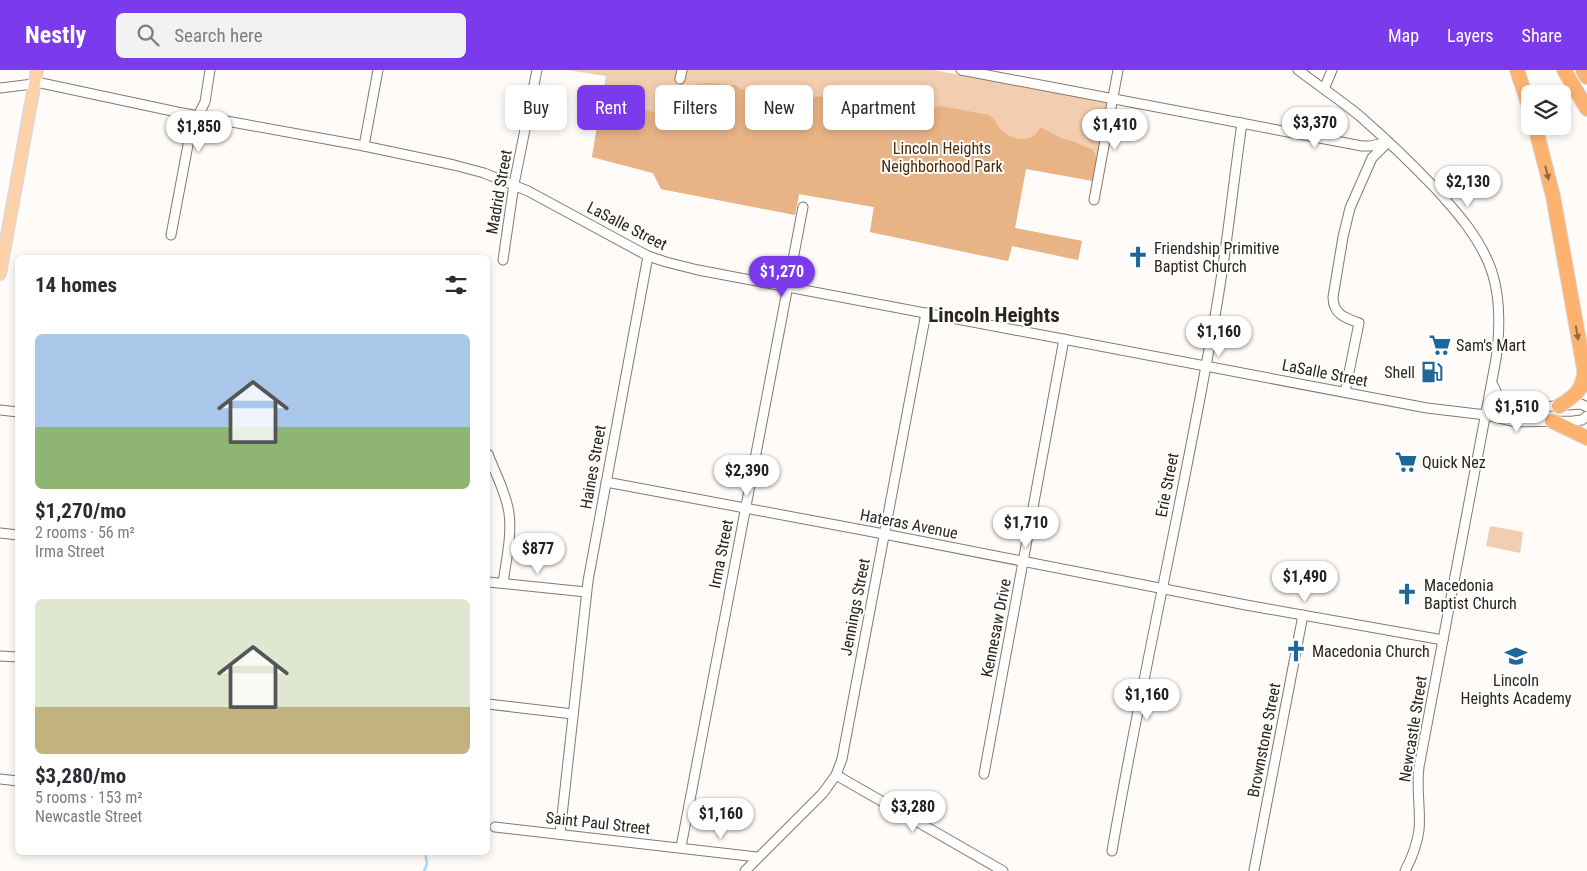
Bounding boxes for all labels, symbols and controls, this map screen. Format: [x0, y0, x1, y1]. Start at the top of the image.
search box [116, 13, 466, 58]
text: Nestly [25, 21, 86, 49]
icon: search [134, 21, 162, 49]
text: Search here [174, 24, 263, 47]
text: Map [1388, 25, 1419, 46]
text: Layers [1447, 25, 1494, 46]
text: Share [1522, 25, 1562, 46]
chip: Buy [505, 85, 567, 130]
chip: Rent [577, 85, 645, 130]
chip: Filters [655, 85, 735, 130]
chip: New [745, 85, 813, 130]
chip: Apartment [823, 85, 934, 130]
map controls [1521, 85, 1571, 135]
button: layers [1521, 85, 1571, 135]
pin: $3,370 [1274, 106, 1356, 149]
pin: $1,410 [1074, 108, 1156, 151]
pin: $1,850 [158, 111, 240, 153]
text: $3,370 [1293, 113, 1337, 132]
text: $1,410 [1093, 115, 1137, 134]
text: $1,850 [177, 117, 221, 136]
park label: Lincoln Heights Neighborhood Park [881, 139, 1004, 176]
street label: Madrid Street [482, 148, 516, 236]
pin: $2,130 [1427, 166, 1509, 208]
one-way arrow [1543, 166, 1551, 181]
text: $2,130 [1446, 172, 1490, 191]
street label: LaSalle Street [584, 198, 670, 254]
place label: Friendship Primitive Baptist Church [1154, 239, 1279, 276]
church icon: Friendship Primitive Baptist Church [1125, 244, 1151, 270]
pin: $1,270 [741, 256, 823, 298]
text: $1,270 [760, 262, 804, 281]
icon: filters [442, 271, 470, 299]
text: 14 homes [35, 273, 117, 297]
district label: Lincoln Heights [928, 303, 1060, 327]
pin: $1,160 [1178, 316, 1260, 358]
text: $1,160 [1197, 322, 1241, 341]
one-way arrow [1573, 326, 1581, 342]
supermarket icon: Sam's Mart [1427, 332, 1453, 358]
place label: Sam's Mart [1456, 336, 1526, 355]
street label: LaSalle Street [1280, 355, 1370, 391]
fuel station icon: Shell [1419, 359, 1445, 385]
place label: Shell [1384, 363, 1415, 382]
icon: home [208, 367, 298, 457]
pin: $1,510 [1476, 390, 1558, 433]
text: $1,510 [1495, 397, 1539, 416]
street label: Haines Street [576, 423, 610, 510]
supermarket icon: Quick Nez [1393, 449, 1419, 475]
street label: Erie Street [1151, 451, 1183, 519]
place label: Quick Nez [1422, 453, 1486, 472]
pin: $2,390 [706, 454, 788, 497]
text: $2,390 [725, 461, 769, 480]
text: $1,270/mo [35, 499, 126, 523]
street label: Hateras Avenue [859, 505, 959, 543]
pin: $1,710 [985, 506, 1067, 549]
text: $1,710 [1004, 513, 1048, 532]
street label: Irma Street [705, 518, 737, 590]
text: 2 rooms · 56 m² [35, 523, 135, 542]
pin: $877 [508, 532, 568, 575]
text: $877 [522, 539, 554, 558]
text: Irma Street [35, 542, 105, 561]
street label: Jennings Street [836, 557, 874, 657]
pin: $1,490 [1264, 560, 1346, 603]
text: $1,490 [1283, 567, 1327, 586]
place label: Macedonia Baptist Church [1424, 576, 1517, 613]
street label: Kennesaw Drive [977, 577, 1015, 679]
church icon: Macedonia Baptist Church [1394, 581, 1420, 607]
icon: home [208, 632, 298, 722]
church icon: Macedonia Church [1283, 638, 1309, 664]
place label: Macedonia Church [1312, 642, 1430, 661]
school or university icon: Lincoln Heights Academy [1503, 643, 1529, 669]
place label: Lincoln Heights Academy [1461, 671, 1572, 708]
street label: Newcastle Street [1395, 674, 1431, 783]
pin: $1,160 [1106, 678, 1188, 721]
street label: Brownstone Street [1244, 681, 1284, 799]
text: $1,160 [1125, 685, 1169, 704]
text: $3,280/mo [35, 764, 126, 788]
text: 5 rooms · 153 m² [35, 788, 143, 807]
pin: $3,280 [872, 790, 954, 833]
text: $3,280 [891, 797, 935, 816]
pin: $1,160 [680, 798, 762, 840]
text: $1,160 [699, 804, 743, 823]
text: Newcastle Street [35, 807, 142, 826]
street label: Saint Paul Street [545, 808, 651, 838]

